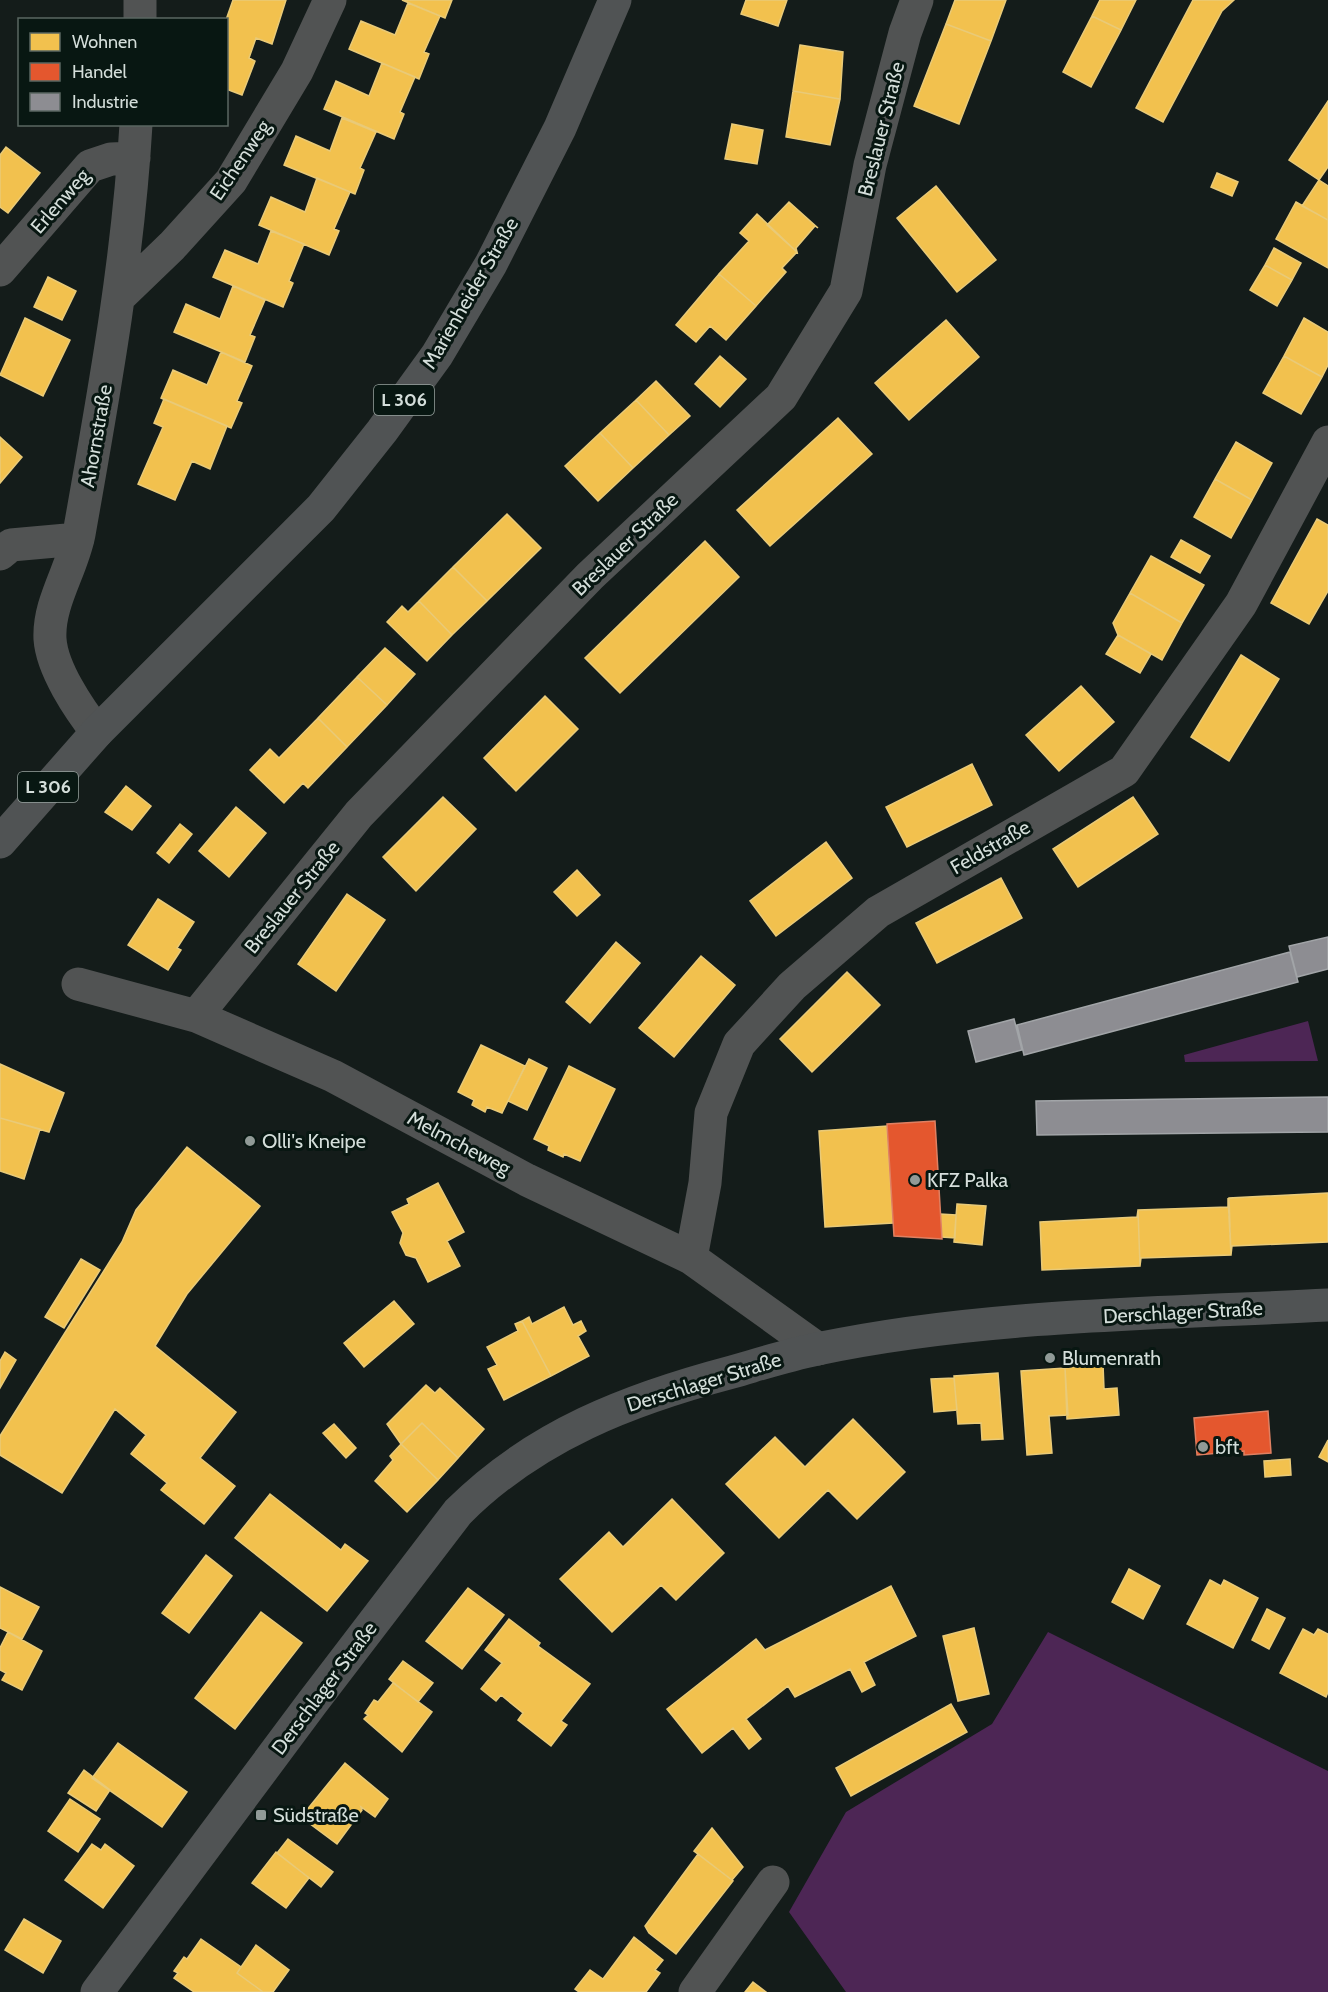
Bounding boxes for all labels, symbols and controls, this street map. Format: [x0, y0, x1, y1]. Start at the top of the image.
legend [18, 18, 228, 126]
text: Wohnen [72, 31, 137, 53]
street label: Breslauer Straße [853, 59, 909, 199]
text: Handel [72, 61, 127, 83]
text: Industrie [72, 91, 138, 113]
street label: Eichenweg [204, 114, 276, 205]
street label: Erlenweg [25, 163, 95, 238]
street label: Marienheider Straße [417, 213, 523, 373]
street label: Ahornstraße [75, 383, 117, 489]
road number: L 306 [374, 385, 434, 415]
street label: Breslauer Straße [567, 487, 683, 601]
road number: L 306 [18, 772, 78, 802]
street label: Feldstraße [946, 815, 1034, 879]
street label: Breslauer Straße [239, 836, 345, 958]
street label: Melmcheweg [403, 1106, 516, 1181]
place label: Olli's Kneipe [262, 1129, 366, 1153]
marker: Olli's Kneipe [243, 1134, 257, 1148]
place label: KFZ Palka [927, 1168, 1009, 1192]
marker: KFZ Palka [908, 1173, 922, 1187]
street label: Derschlager Straße [1102, 1296, 1264, 1328]
place label: Blumenrath [1062, 1346, 1161, 1370]
street label: Derschlager Straße [624, 1347, 784, 1417]
marker: Blumenrath [1043, 1351, 1057, 1365]
place label: bft [1215, 1435, 1240, 1459]
marker: bft [1196, 1440, 1210, 1454]
street label: Derschlager Straße [266, 1617, 382, 1759]
place label: Südstraße [273, 1803, 359, 1827]
marker: Südstraße [254, 1808, 268, 1822]

